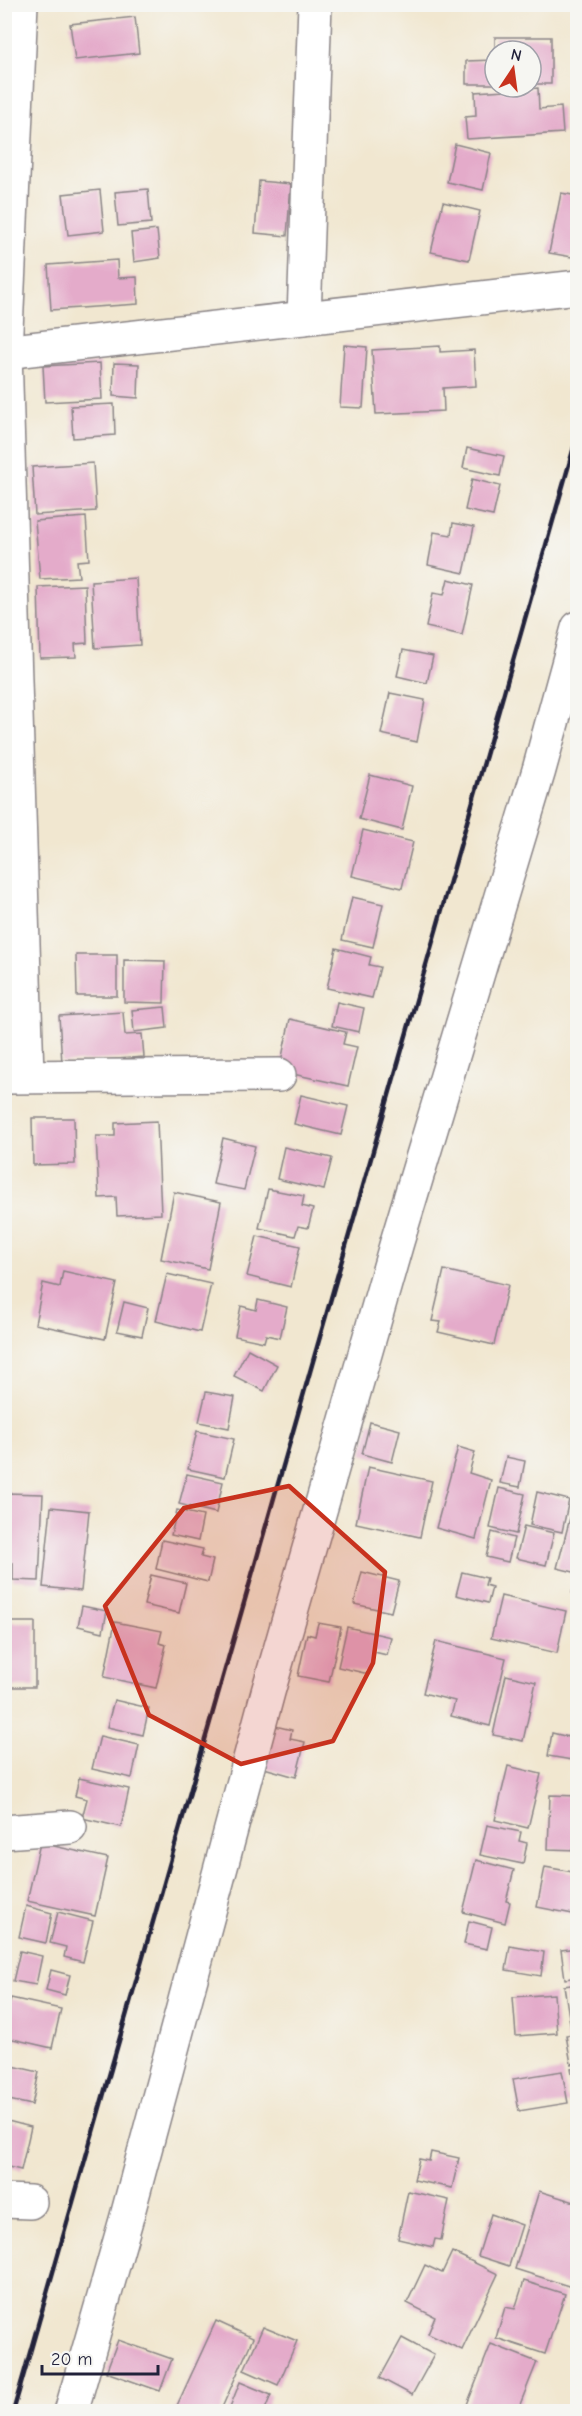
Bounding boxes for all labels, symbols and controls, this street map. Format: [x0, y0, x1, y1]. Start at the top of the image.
north arrow [483, 39, 543, 99]
text: N [509, 45, 523, 65]
scale bar [42, 2338, 158, 2376]
text: 20 m [51, 2349, 92, 2370]

